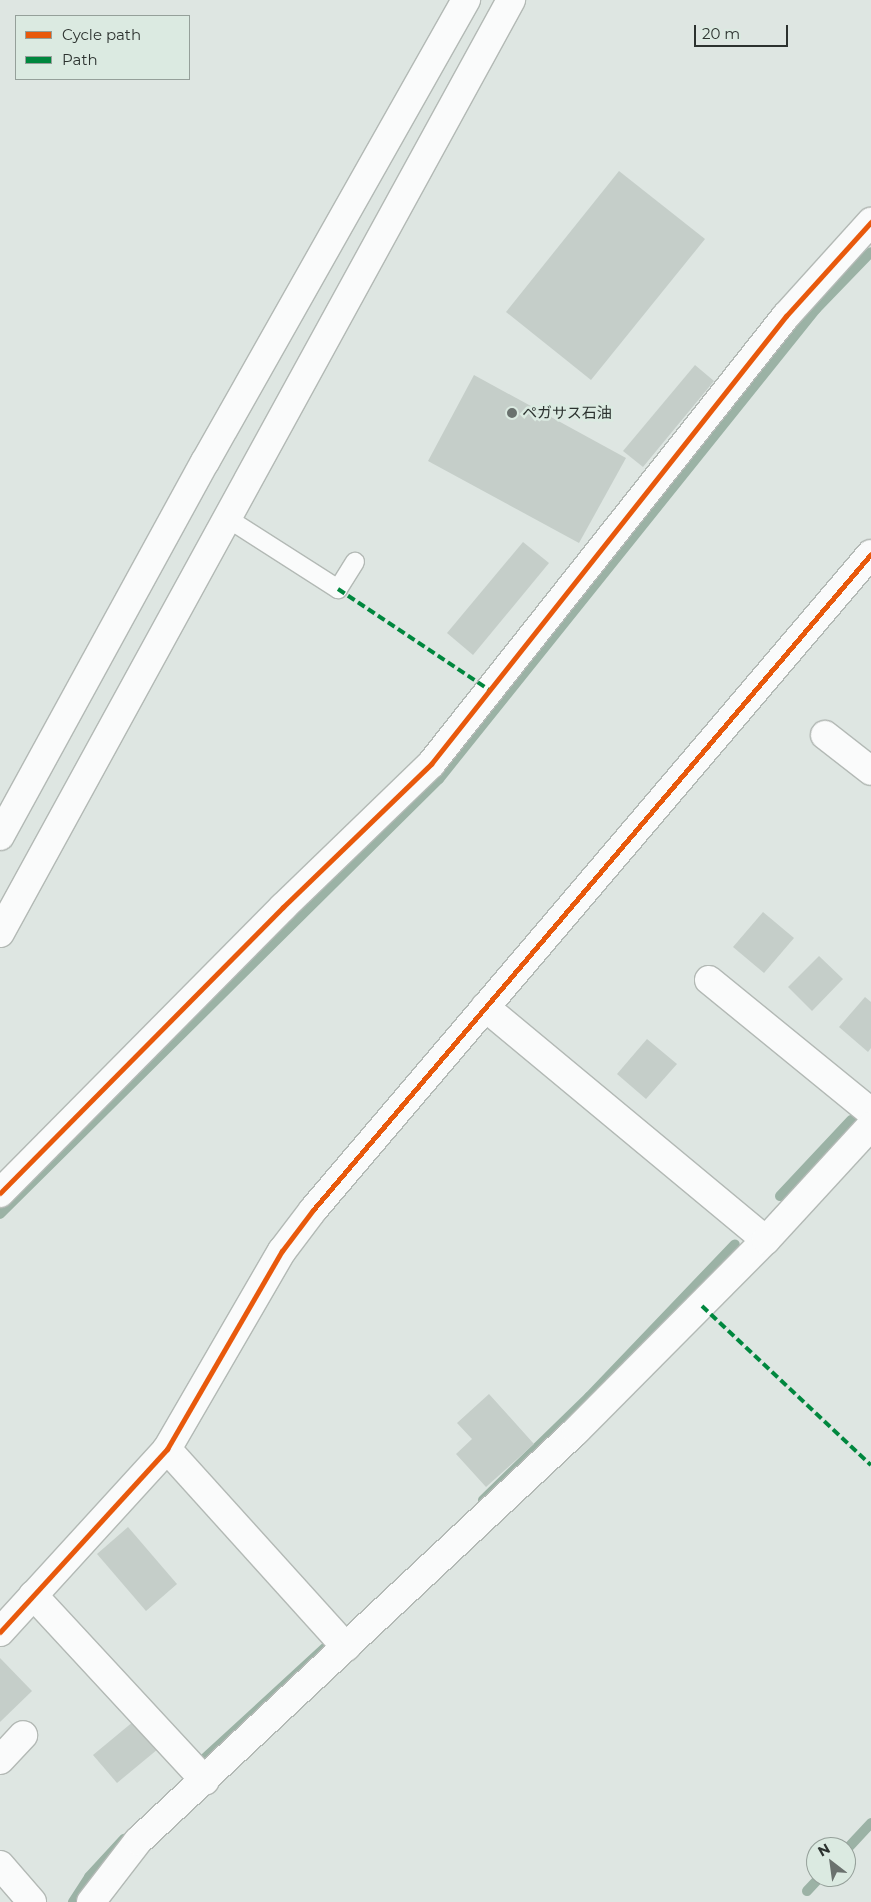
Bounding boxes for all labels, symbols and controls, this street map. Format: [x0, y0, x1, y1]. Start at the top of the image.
legend [15, 15, 190, 80]
scale bar [696, 15, 790, 47]
text: 20 m [702, 24, 740, 43]
text: Cycle path [62, 25, 141, 44]
text: Path [62, 50, 98, 69]
place label: ペガサス石油 [522, 404, 612, 422]
marker: ペガサス石油 [506, 407, 518, 419]
north arrow [806, 1837, 856, 1887]
text: N [815, 1839, 833, 1860]

